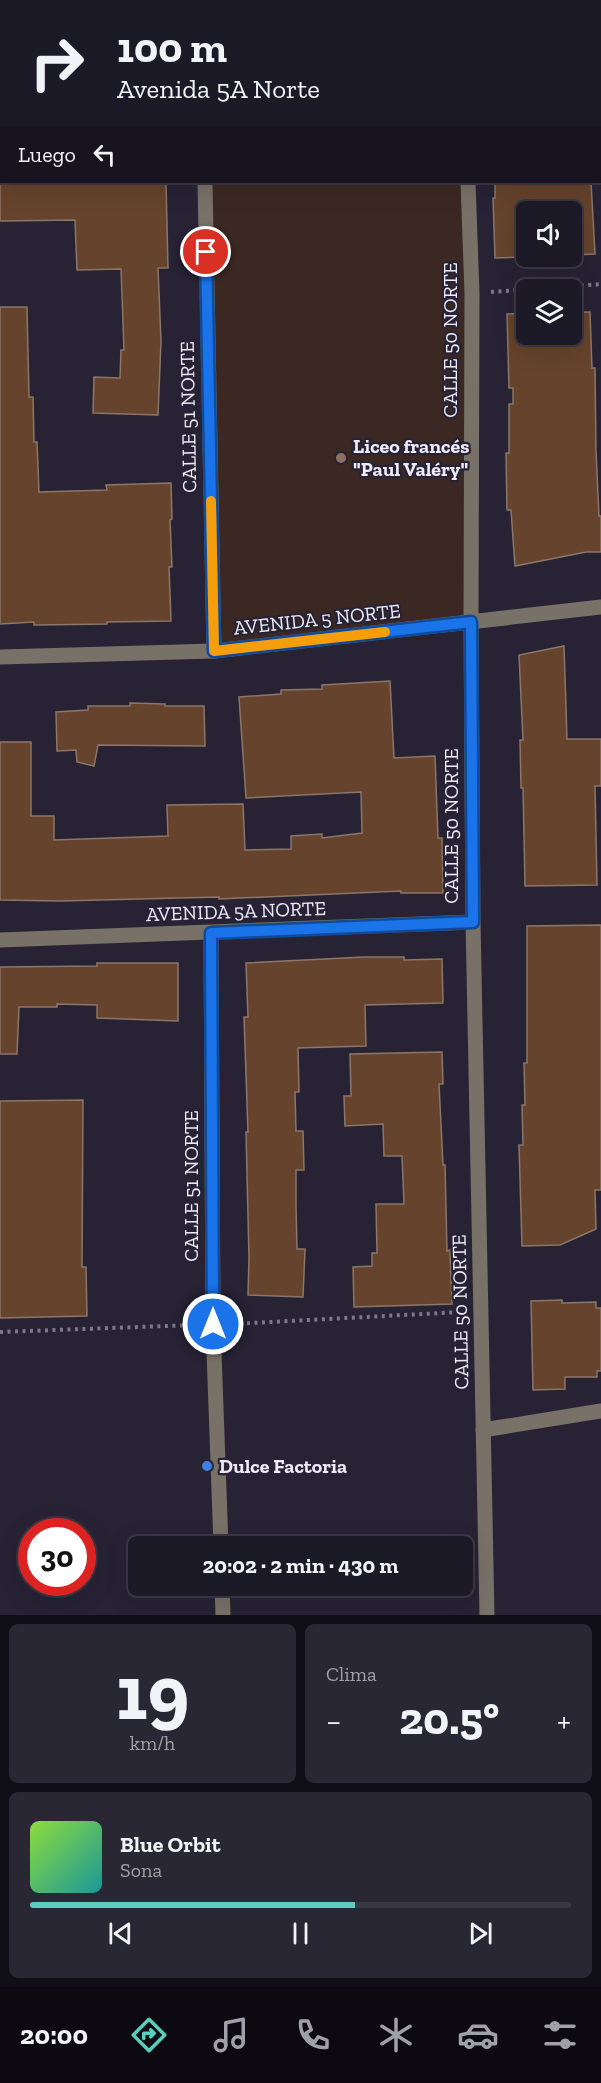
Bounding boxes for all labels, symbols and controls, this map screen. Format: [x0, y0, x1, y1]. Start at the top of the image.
text: 100 m [117, 22, 227, 73]
icon: right [18, 24, 96, 102]
text: Avenida 5A Norte [117, 73, 320, 105]
icon: left [88, 138, 121, 171]
text: Luego [18, 141, 76, 168]
map controls [516, 201, 582, 345]
button: sound [516, 201, 582, 267]
pin [180, 226, 231, 277]
icon: arrive [189, 235, 222, 268]
street label: CALLE 50 NORTE [438, 262, 462, 418]
button: layers [516, 279, 582, 345]
street label: CALLE 51 NORTE [175, 341, 201, 493]
place label: Liceo francés "Paul Valéry" [353, 434, 469, 481]
marker: Liceo francés "Paul Valéry" [334, 451, 348, 465]
street label: AVENIDA 5 NORTE [232, 598, 402, 640]
street label: CALLE 50 NORTE [439, 748, 463, 904]
street label: AVENIDA 5A NORTE [146, 896, 326, 926]
street label: CALLE 51 NORTE [179, 1110, 203, 1262]
street label: CALLE 50 NORTE [447, 1234, 473, 1390]
position arrow [181, 1292, 245, 1356]
place label: Dulce Factoria [219, 1454, 347, 1478]
marker: Dulce Factoria [200, 1459, 214, 1473]
speed limit sign: 30 [18, 1518, 96, 1596]
text: 20:02 · 2 min · 430 m [202, 1552, 399, 1579]
text: 19 [116, 1645, 189, 1739]
text: Clima [326, 1662, 377, 1686]
text: 20.5° [399, 1692, 499, 1746]
text: − [326, 1701, 341, 1740]
text: + [557, 1701, 571, 1740]
text: km/h [130, 1731, 175, 1755]
text: Blue Orbit [120, 1831, 220, 1858]
text: Sona [120, 1858, 162, 1882]
icon: previous [104, 1917, 137, 1950]
icon: pause [284, 1917, 317, 1950]
icon: next [464, 1917, 497, 1950]
icon: directions [128, 2014, 170, 2056]
icon: music [210, 2014, 252, 2056]
icon: phone [292, 2014, 334, 2056]
icon: climate [375, 2014, 417, 2056]
icon: car [457, 2014, 499, 2056]
icon: filters [539, 2014, 581, 2056]
text: 20:00 [20, 2019, 88, 2051]

